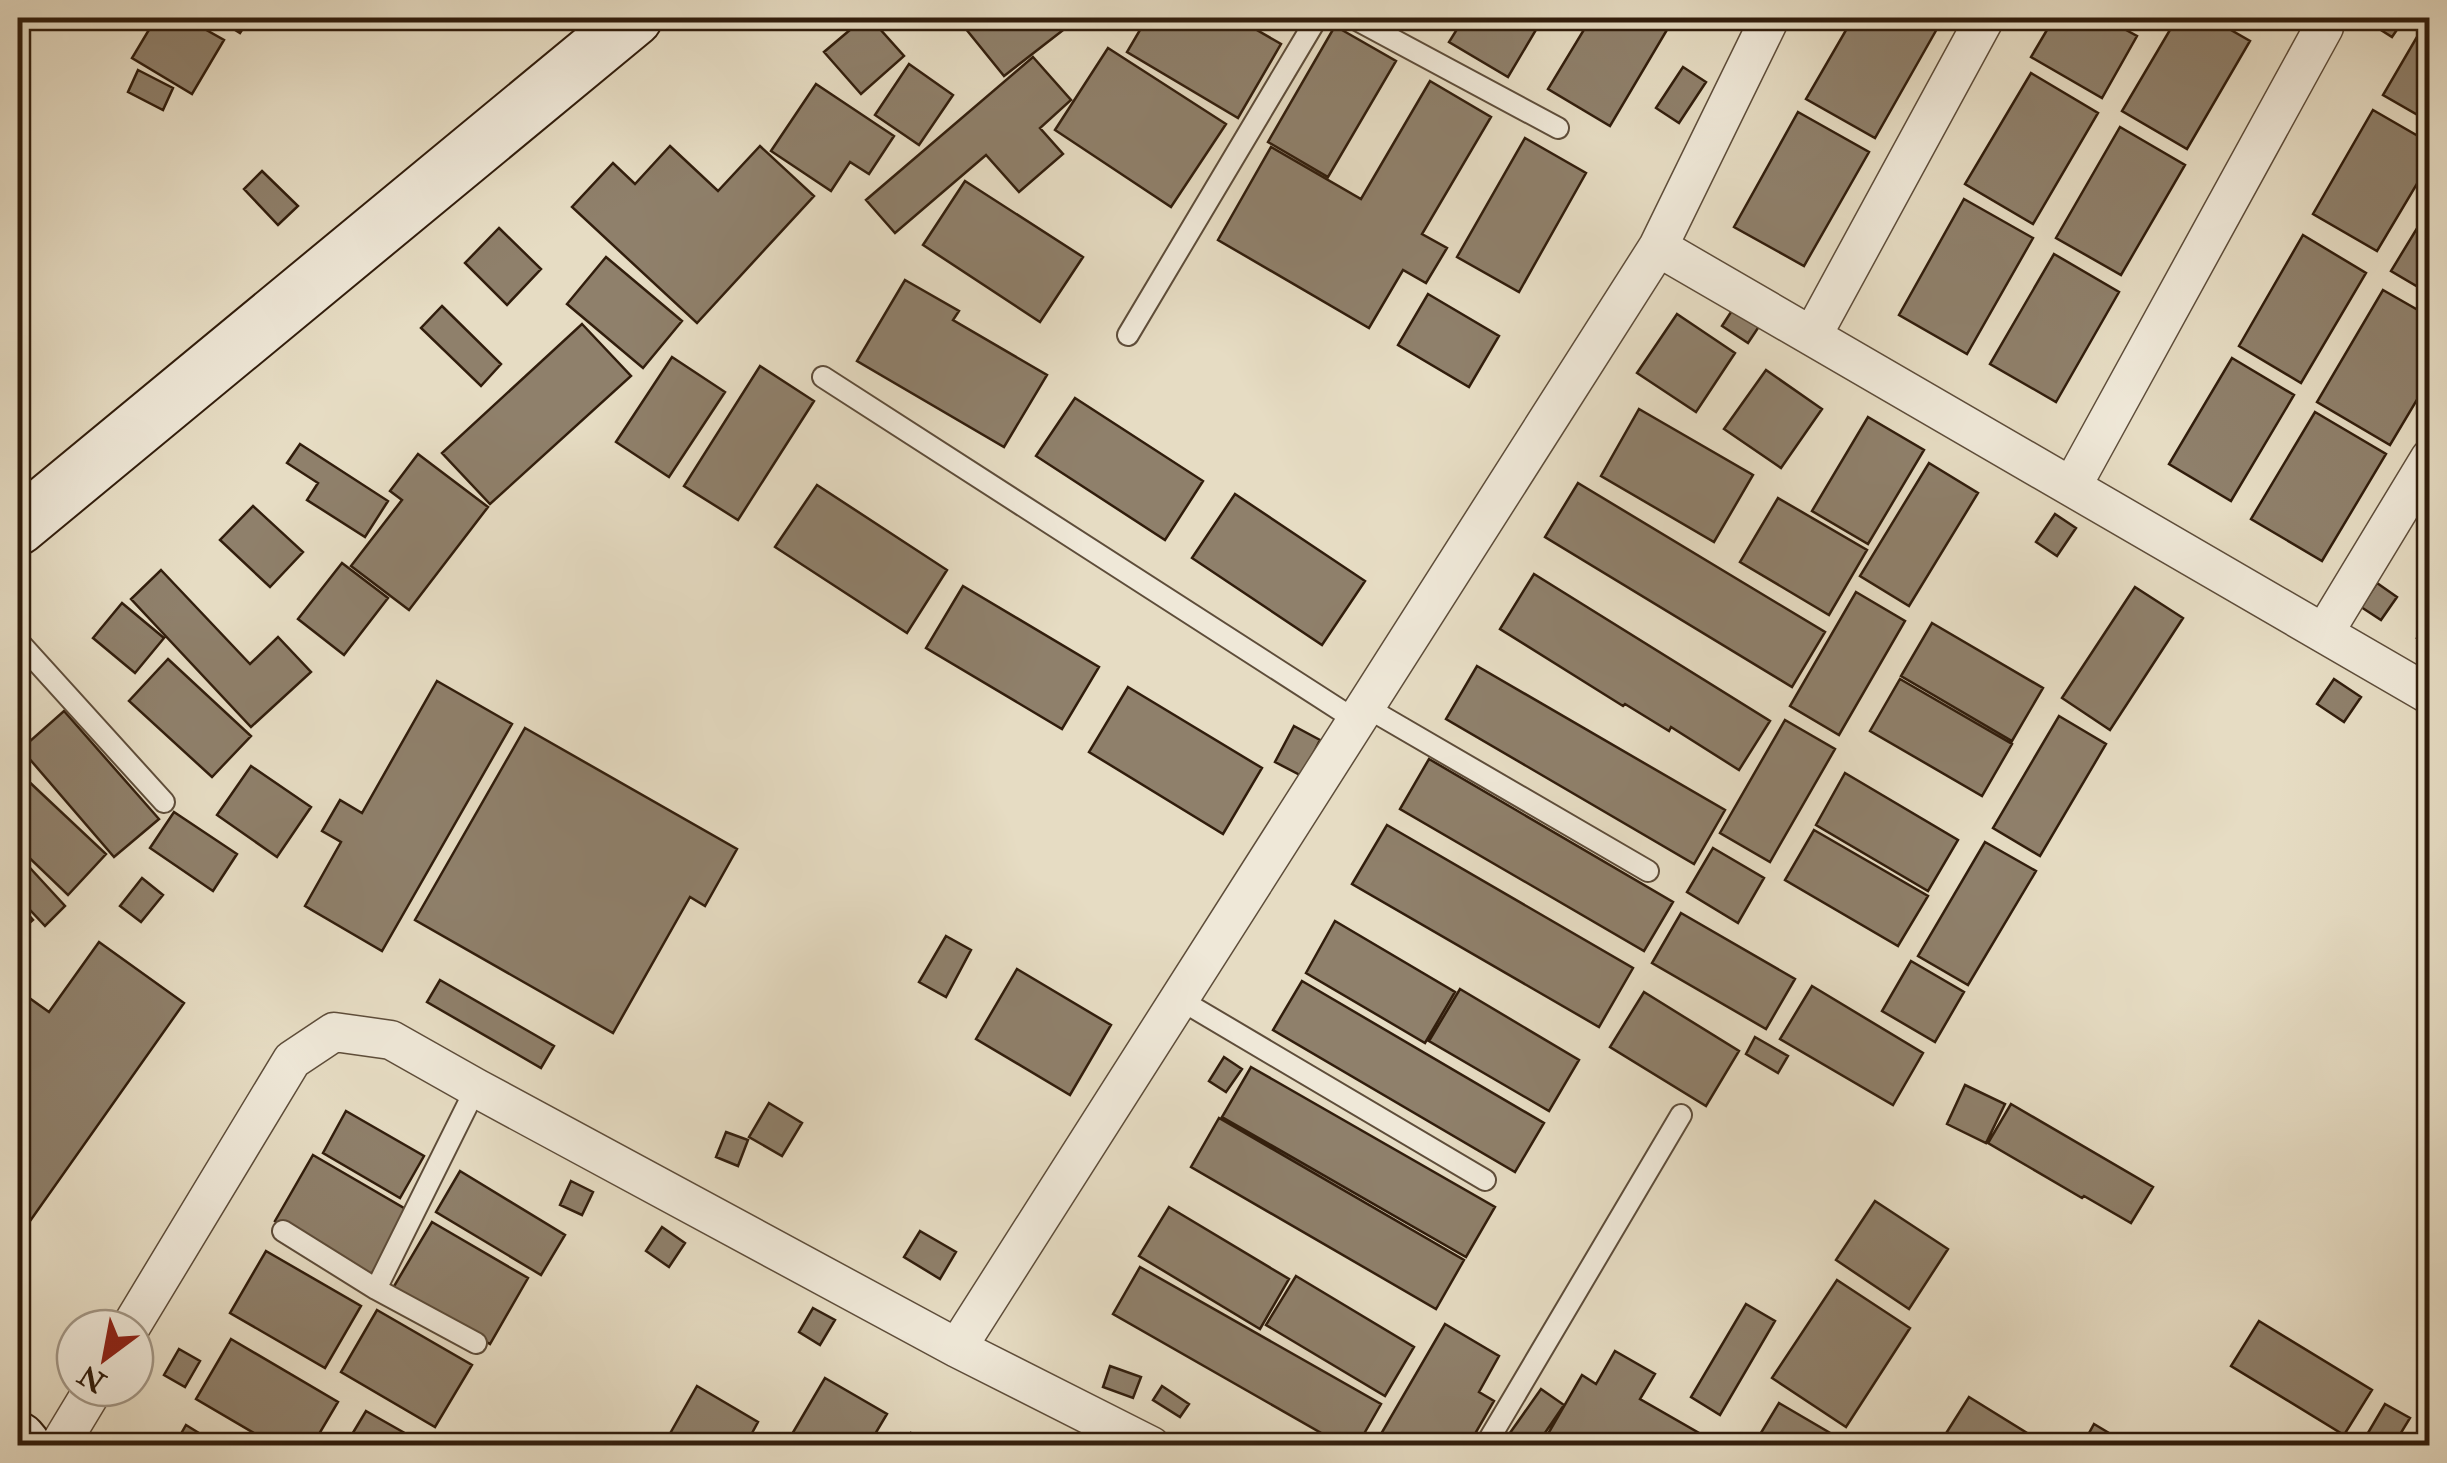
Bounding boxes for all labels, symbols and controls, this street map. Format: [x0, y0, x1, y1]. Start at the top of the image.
north arrow [55, 1308, 155, 1408]
text: N [72, 1356, 113, 1400]

